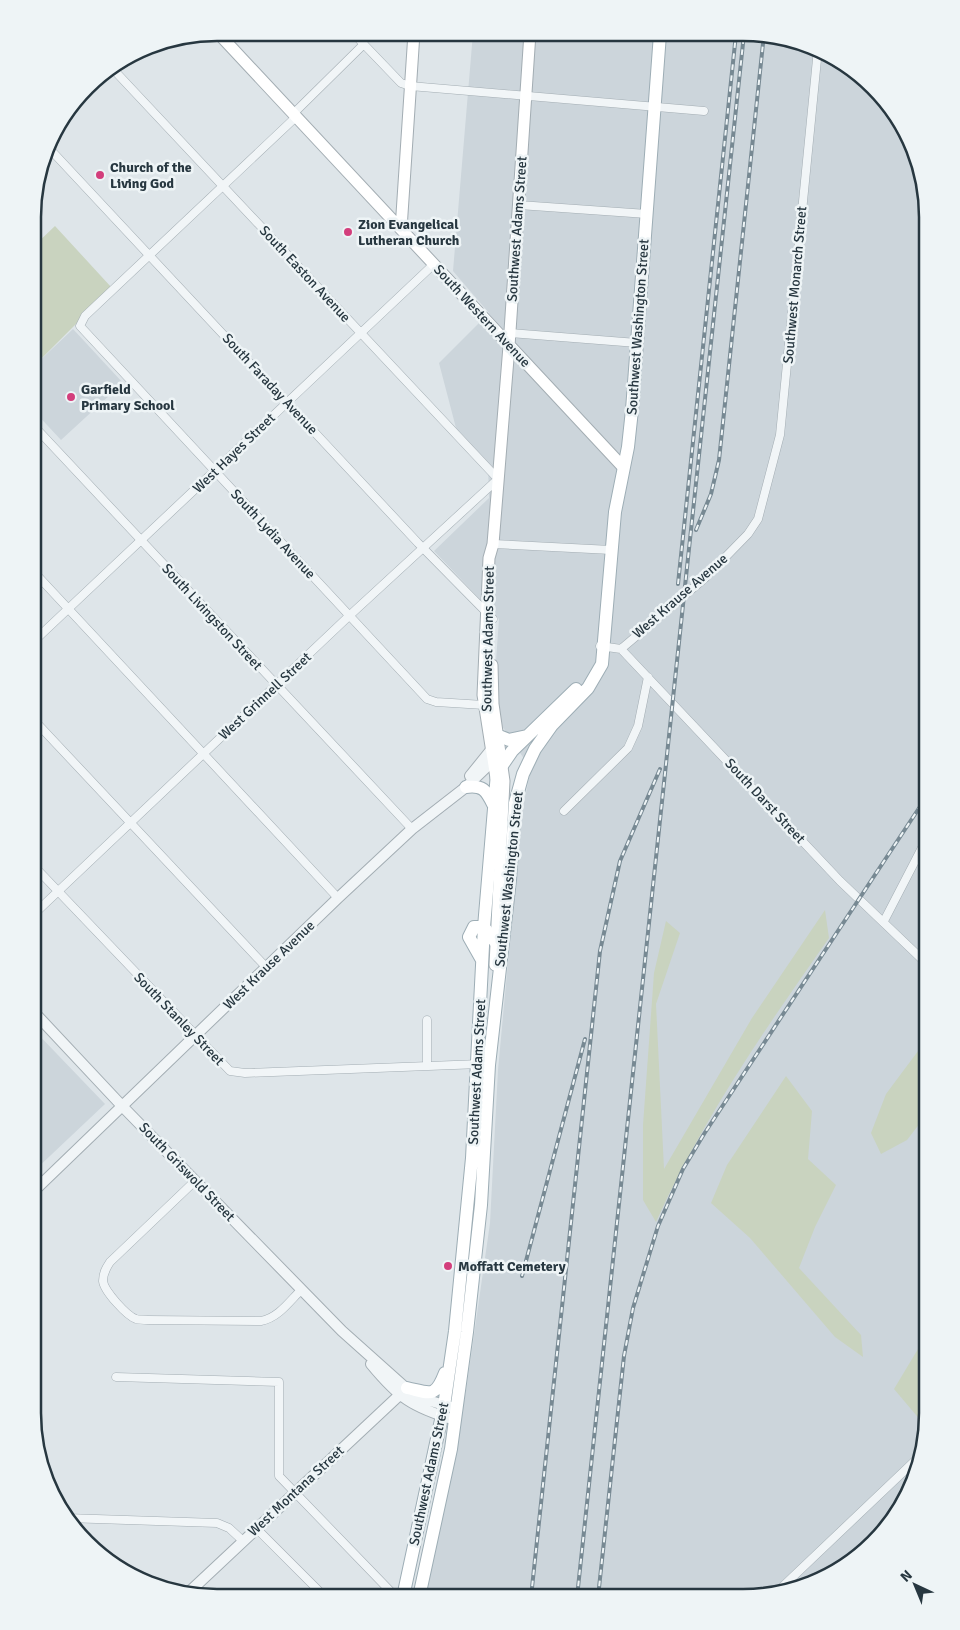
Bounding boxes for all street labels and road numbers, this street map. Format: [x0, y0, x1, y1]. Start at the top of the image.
street label: Southwest Adams Street [503, 156, 531, 302]
street label: Southwest Monarch Street [780, 205, 810, 364]
street label: South Easton Avenue [256, 222, 354, 326]
street label: Southwest Washington Street [623, 238, 653, 416]
street label: South Western Avenue [430, 261, 534, 371]
street label: South Faraday Avenue [219, 330, 321, 438]
street label: West Hayes Street [189, 409, 279, 497]
street label: South Lydia Avenue [227, 486, 319, 582]
street label: West Krause Avenue [629, 550, 731, 642]
street label: South Livingston Street [158, 560, 266, 674]
street label: Southwest Adams Street [478, 566, 498, 712]
street label: West Grinnell Street [215, 649, 315, 743]
street label: South Darst Street [721, 755, 809, 847]
street label: Southwest Washington Street [491, 790, 527, 968]
street label: West Krause Avenue [220, 917, 318, 1013]
street label: South Stanley Street [130, 969, 228, 1069]
street label: Southwest Adams Street [465, 999, 489, 1145]
street label: South Griswold Street [135, 1119, 239, 1225]
street label: Southwest Adams Street [406, 1401, 453, 1547]
street label: West Montana Street [244, 1442, 348, 1540]

